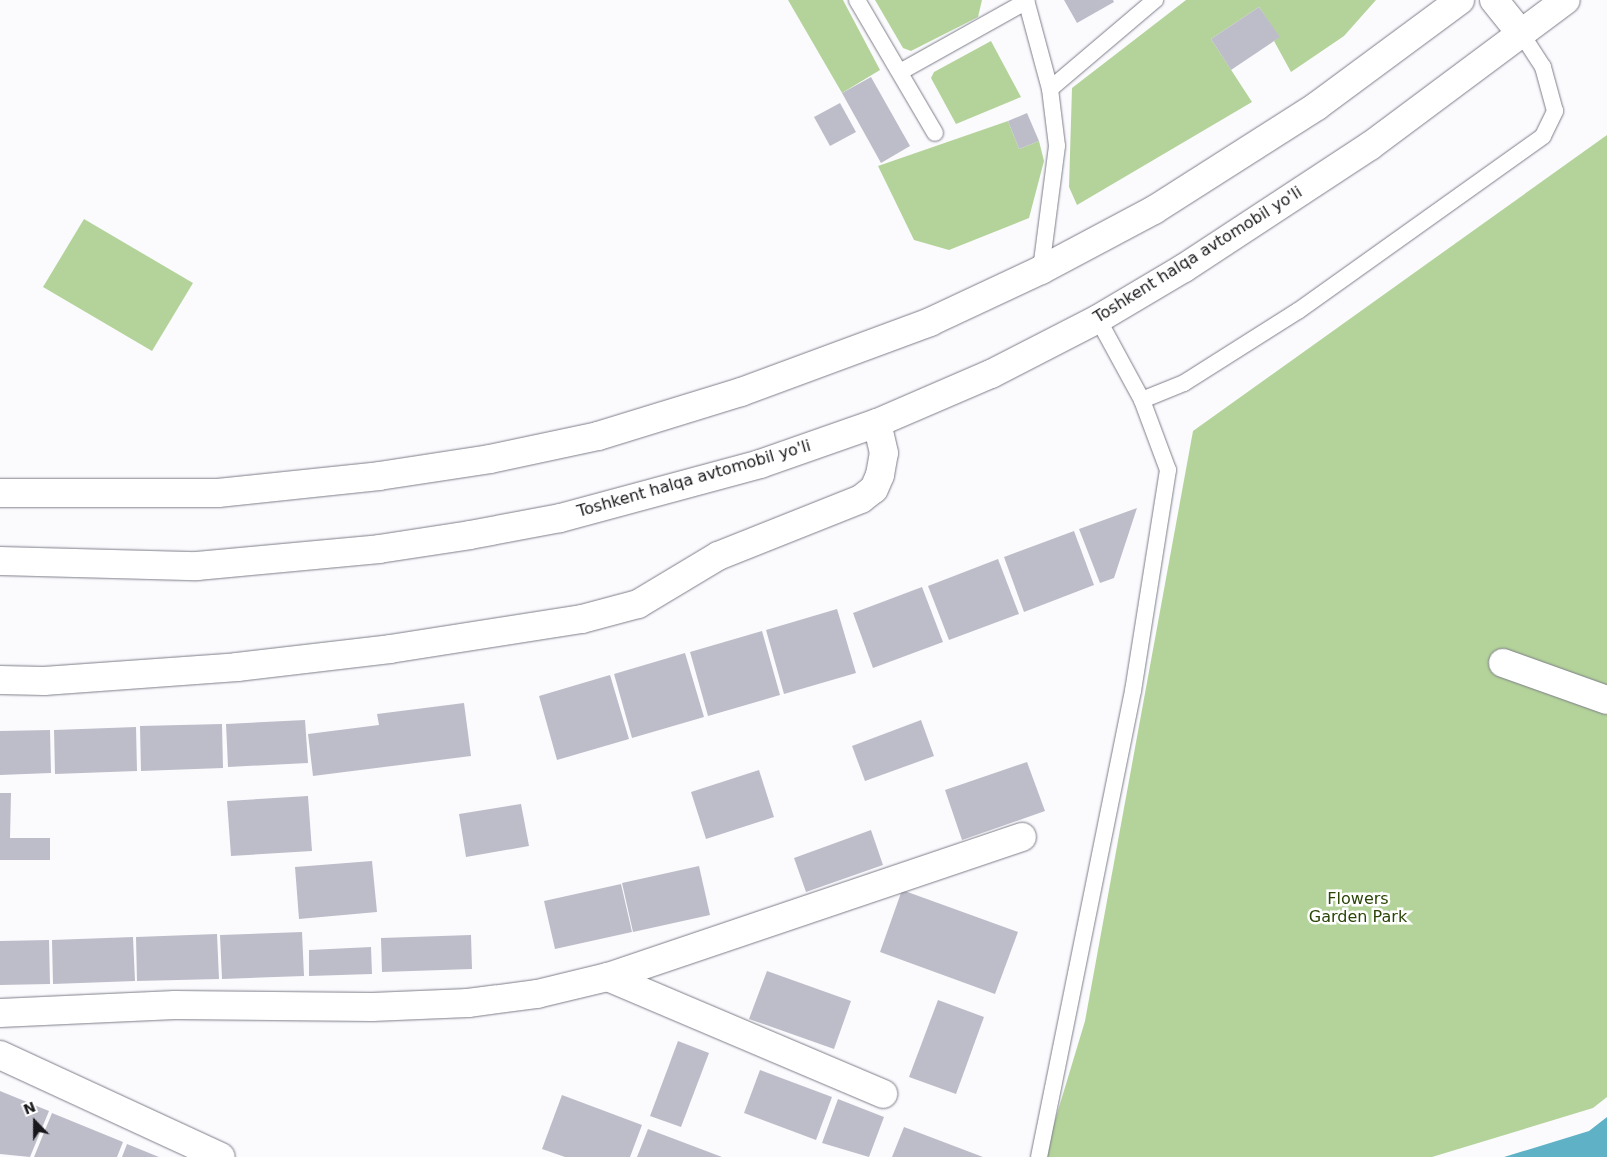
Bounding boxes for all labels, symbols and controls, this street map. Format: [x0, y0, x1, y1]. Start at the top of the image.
street label: Toshkent halqa avtomobil yo'li [1090, 183, 1306, 327]
street label: Toshkent halqa avtomobil yo'li [575, 436, 813, 522]
park label: Flowers Garden Park [1309, 889, 1407, 927]
north arrow [10, 1097, 60, 1147]
text: N [21, 1098, 38, 1118]

